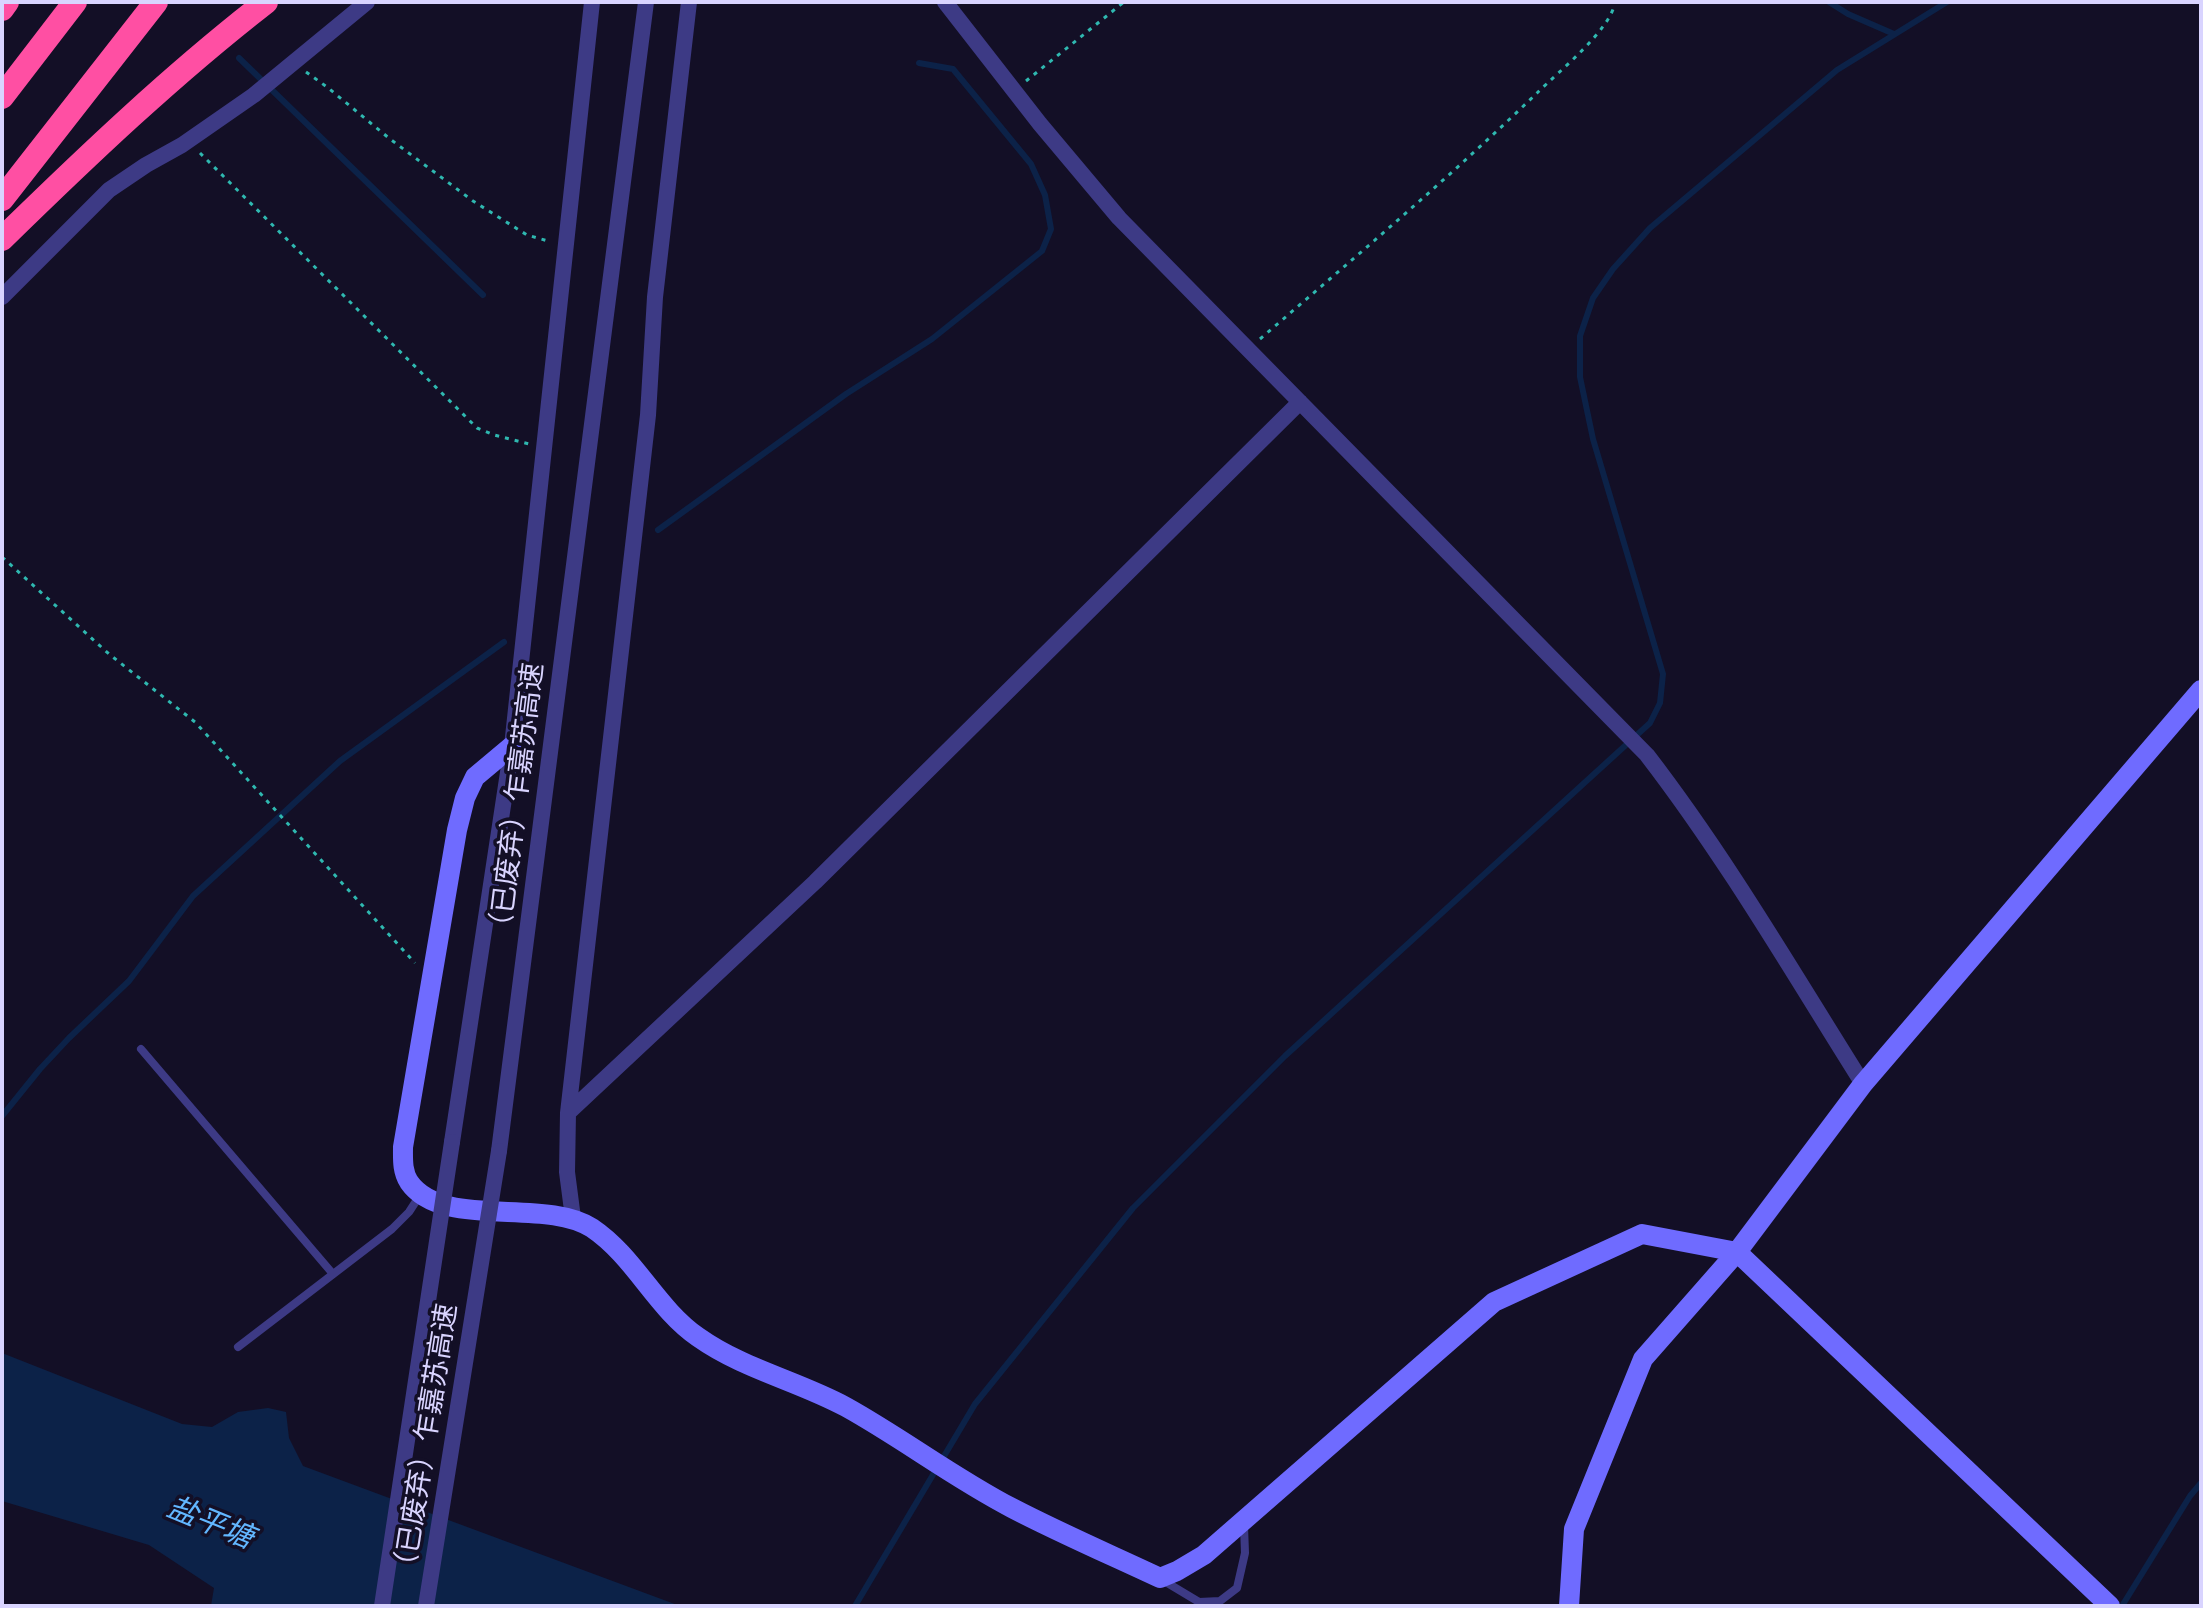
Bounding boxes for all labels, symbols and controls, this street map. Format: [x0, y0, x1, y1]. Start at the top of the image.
street label: （已废弃）乍嘉苏高速 [483, 661, 551, 943]
street label: （已废弃）乍嘉苏高速 [388, 1301, 464, 1583]
water label: 盐平塘 [162, 1489, 258, 1557]

